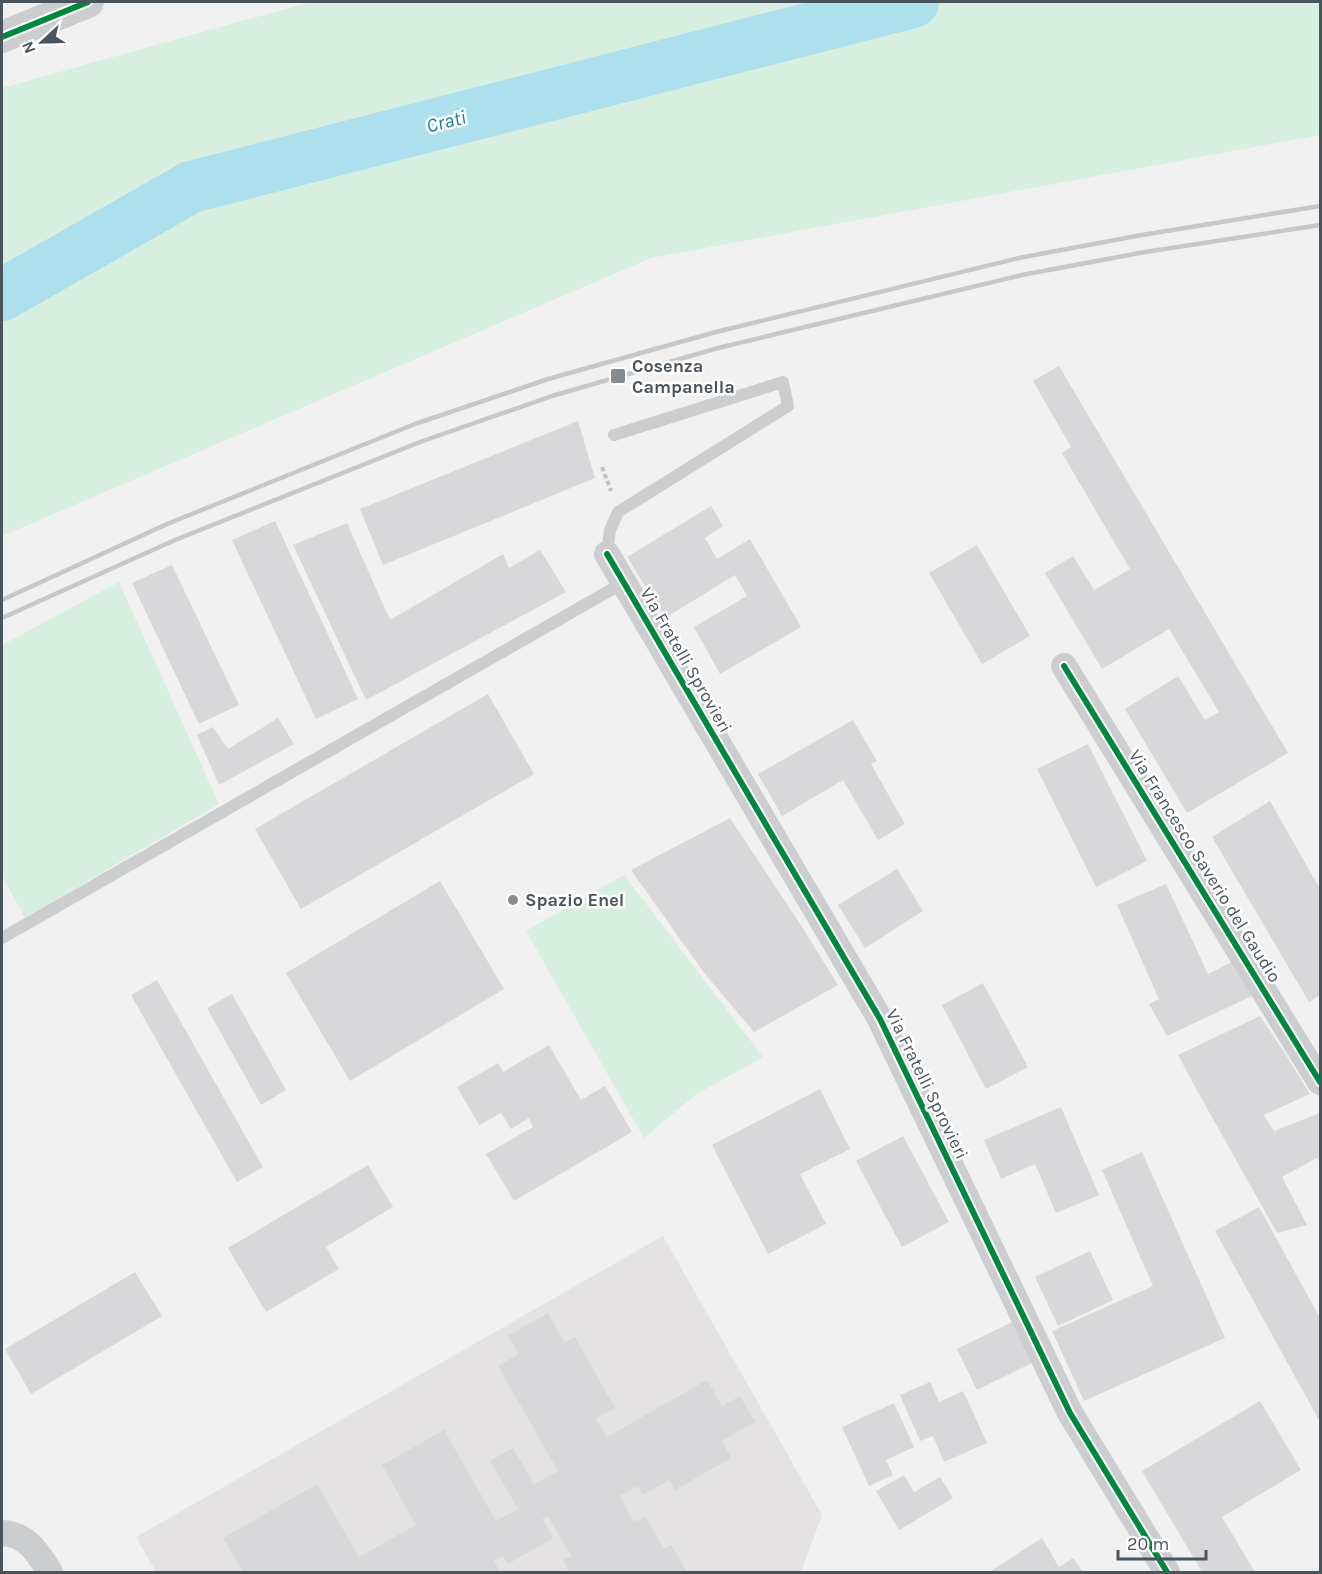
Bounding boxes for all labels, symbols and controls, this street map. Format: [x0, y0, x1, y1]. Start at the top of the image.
north arrow [12, 12, 72, 72]
text: N [18, 39, 40, 56]
water label: Crati [424, 105, 468, 137]
place label: Cosenza Campanella [632, 355, 735, 398]
marker: Cosenza Campanella [609, 367, 627, 385]
street label: Via Fratelli Sprovieri [635, 583, 737, 737]
street label: Via Francesco Saverio del Gaudio [1124, 746, 1286, 986]
place label: Spazio Enel [525, 889, 624, 911]
marker: Spazio Enel [506, 893, 520, 907]
street label: Via Fratelli Sprovieri [881, 1005, 973, 1163]
scale bar [1118, 1523, 1206, 1561]
text: 20 m [1127, 1533, 1169, 1555]

